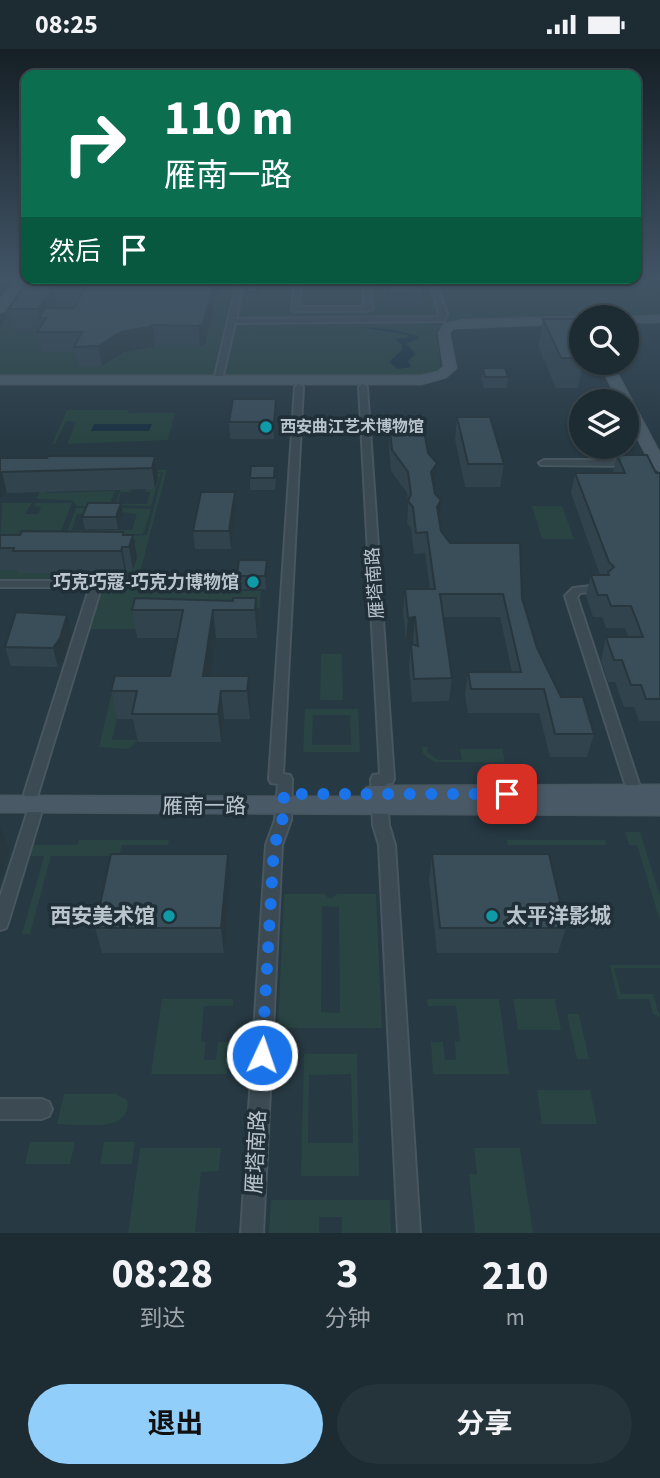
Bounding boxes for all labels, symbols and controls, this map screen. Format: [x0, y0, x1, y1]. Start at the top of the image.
text: 08:25 [35, 6, 98, 43]
text: 110 m [164, 84, 293, 154]
icon: right [49, 98, 140, 189]
text: 雁南一路 [164, 153, 292, 199]
icon: arrive [115, 231, 153, 269]
text: 然后 [49, 233, 101, 270]
map controls [569, 305, 639, 459]
button: search [569, 305, 639, 375]
button: layers [569, 389, 639, 459]
place label: 西安曲江艺术博物馆 [280, 416, 424, 438]
marker: 西安曲江艺术博物馆 [258, 419, 274, 435]
street label: 雁塔南路 [360, 546, 390, 620]
place label: 巧克巧蔻-巧克力博物馆 [53, 570, 239, 595]
marker: 巧克巧蔻-巧克力博物馆 [245, 574, 261, 590]
pin [477, 764, 537, 824]
icon: arrive [488, 775, 526, 813]
street label: 雁南一路 [162, 791, 246, 821]
place label: 西安美术馆 [50, 901, 155, 931]
place label: 太平洋影城 [506, 901, 611, 931]
marker: 西安美术馆 [161, 908, 177, 924]
marker: 太平洋影城 [484, 908, 500, 924]
position arrow [225, 1018, 299, 1092]
street label: 雁塔南路 [239, 1109, 273, 1195]
text: 08:28 [112, 1244, 213, 1304]
text: 3 [336, 1244, 358, 1304]
text: 210 [482, 1246, 548, 1306]
text: m [506, 1301, 525, 1334]
text: 到达 [139, 1302, 185, 1335]
text: 分钟 [324, 1302, 370, 1335]
button: 退出 [28, 1384, 323, 1464]
button: 分享 [337, 1384, 632, 1464]

